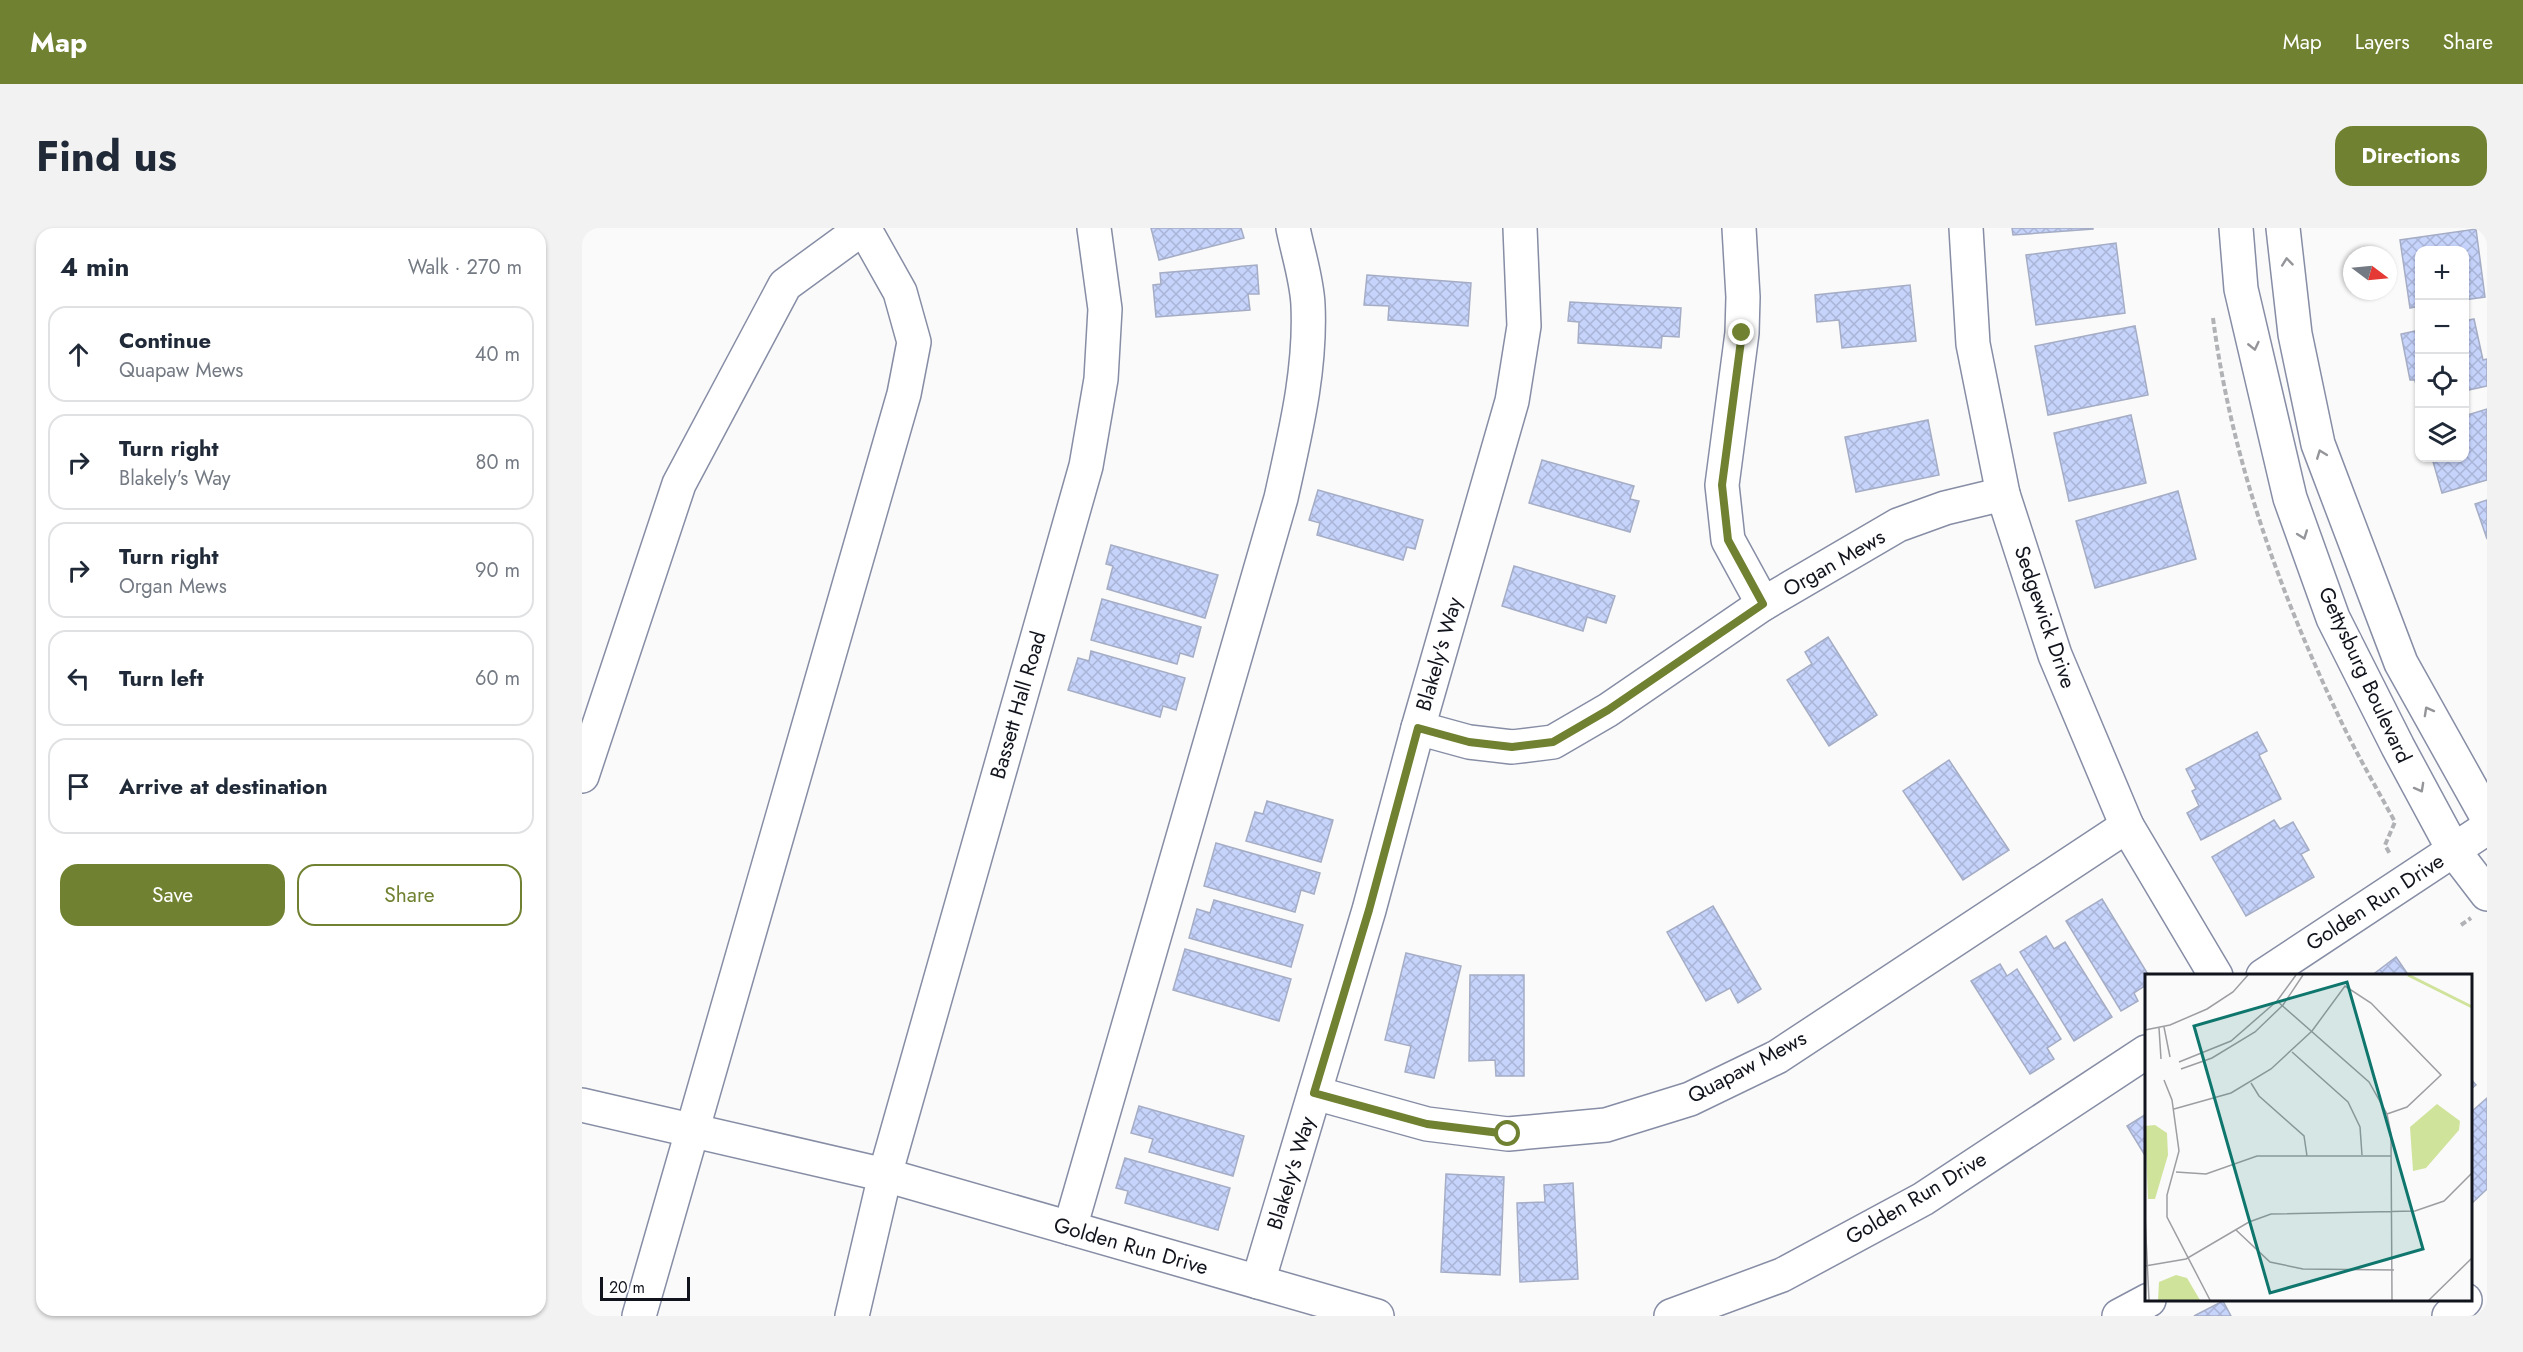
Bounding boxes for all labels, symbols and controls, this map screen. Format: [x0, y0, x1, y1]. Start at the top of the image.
text: Map [30, 22, 87, 63]
text: Map [2283, 27, 2322, 57]
text: Layers [2355, 27, 2410, 57]
text: Share [2443, 27, 2493, 57]
text: Find us [36, 126, 177, 187]
button: Directions [2335, 126, 2487, 186]
north arrow [2343, 246, 2397, 300]
map controls [2415, 246, 2469, 462]
button: + [2415, 246, 2469, 300]
text: 4 min [60, 248, 129, 286]
text: Walk · 270 m [408, 253, 522, 282]
one-way arrow [2281, 258, 2294, 267]
button: − [2415, 300, 2469, 354]
route end [1728, 319, 1754, 345]
text: Continue [119, 324, 211, 356]
icon: ahead [62, 338, 95, 371]
text: 40 m [475, 340, 520, 369]
one-way arrow [2247, 341, 2260, 351]
button: locate [2415, 354, 2469, 408]
text: Quapaw Mews [119, 356, 243, 385]
button: layers [2415, 408, 2469, 462]
text: Turn right [119, 432, 219, 464]
icon: right [62, 446, 95, 479]
text: 80 m [475, 448, 520, 477]
one-way arrow [2316, 449, 2329, 459]
text: Blakely's Way [119, 464, 230, 493]
street label: Organ Mews [1778, 522, 1890, 604]
one-way arrow [2296, 529, 2309, 540]
text: Turn right [119, 540, 219, 572]
street label: Sedgewick Drive [2007, 542, 2083, 692]
icon: right [62, 554, 95, 587]
text: 90 m [475, 556, 520, 585]
text: Organ Mews [119, 572, 227, 601]
street label: Gettysburg Boulevard [2311, 582, 2419, 768]
street label: Blakely's Way [1408, 593, 1470, 714]
street label: Bassett Hall Road [983, 628, 1053, 782]
icon: left [62, 662, 95, 695]
text: Turn left [119, 662, 204, 694]
text: 60 m [475, 664, 520, 693]
one-way arrow [2424, 707, 2435, 717]
icon: arrive [62, 770, 95, 803]
text: Arrive at destination [119, 770, 328, 802]
one-way arrow [2413, 782, 2424, 792]
street label: Golden Run Drive [2300, 846, 2450, 958]
button: Save [60, 864, 285, 926]
button: Share [297, 864, 522, 926]
inset map [2145, 974, 2472, 1301]
street label: Quapaw Mews [1682, 1023, 1812, 1111]
street label: Blakely's Way [1260, 1112, 1323, 1233]
route start [1494, 1120, 1520, 1146]
street label: Golden Run Drive [1840, 1144, 1992, 1252]
street label: Golden Run Drive [1050, 1210, 1212, 1282]
scale bar [600, 1274, 690, 1302]
text: 20 m [609, 1276, 645, 1299]

